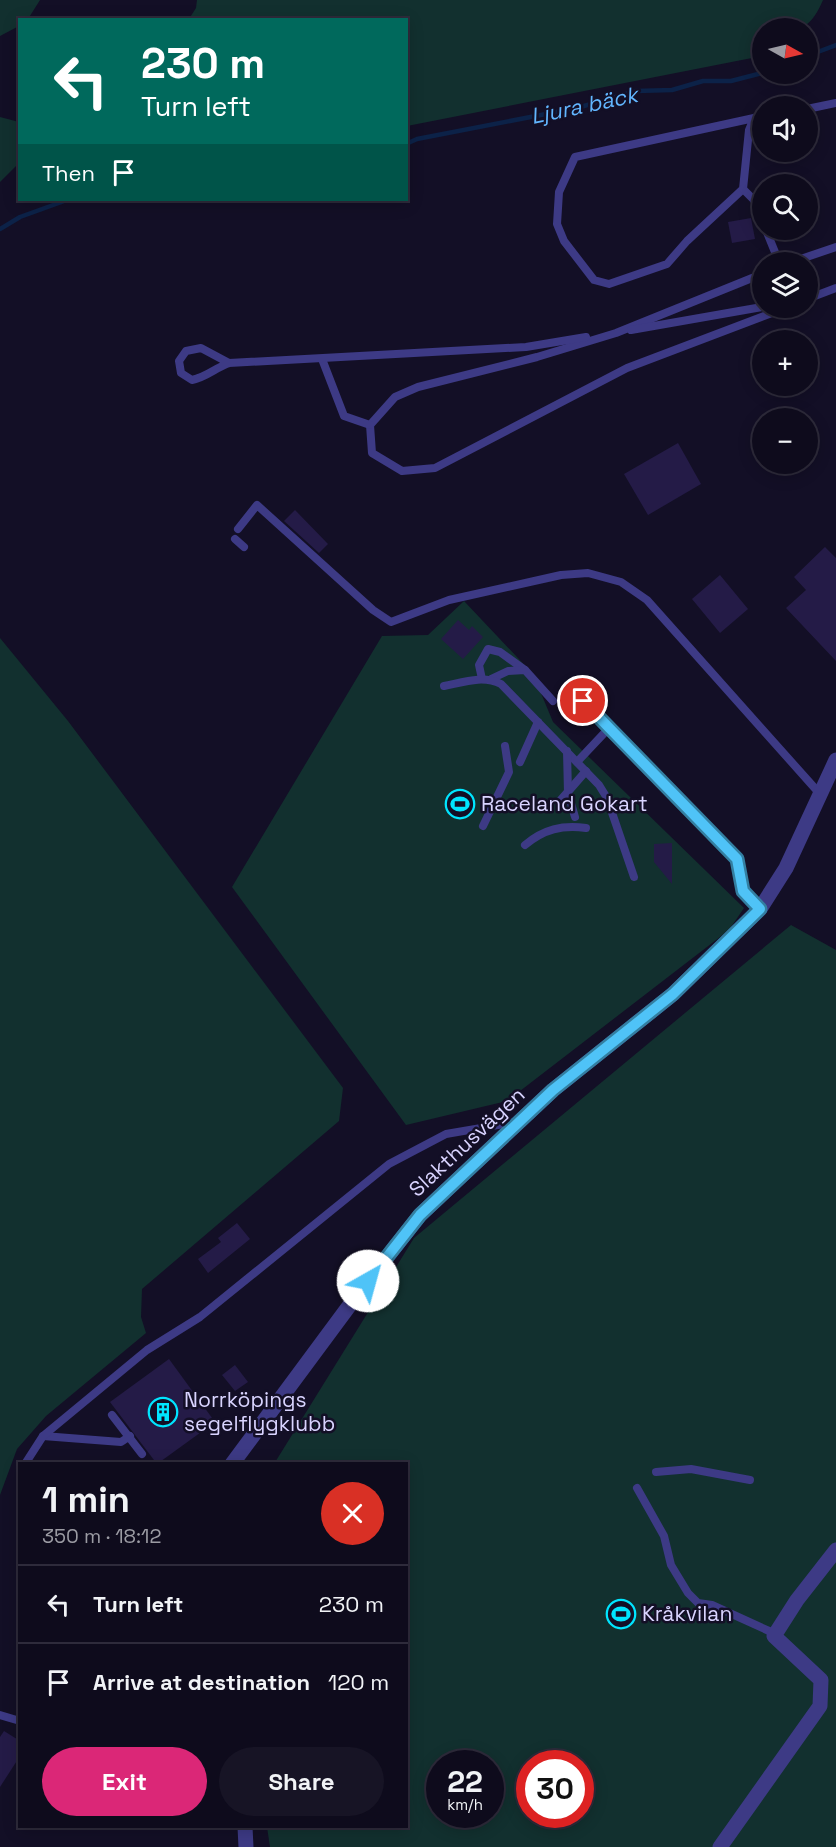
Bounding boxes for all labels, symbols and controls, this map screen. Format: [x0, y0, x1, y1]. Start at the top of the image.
north arrow [752, 18, 818, 84]
map controls [752, 18, 818, 474]
text: 230 m [141, 37, 265, 90]
icon: left [42, 42, 120, 120]
water label: Ljura bäck [528, 80, 642, 130]
text: Turn left [141, 89, 251, 124]
button: sound [752, 96, 818, 162]
icon: arrive [107, 156, 140, 189]
text: Then [42, 159, 95, 187]
button: search [752, 174, 818, 240]
button: layers [752, 252, 818, 318]
button: + [752, 330, 818, 396]
button: − [752, 408, 818, 474]
pin [557, 675, 608, 726]
icon: arrive [566, 684, 599, 717]
sports icon: Raceland Gokart [444, 788, 476, 820]
place label: Raceland Gokart [481, 790, 648, 817]
street label: Slakthusvägen [403, 1081, 530, 1202]
position arrow [336, 1249, 400, 1313]
place label: Norrköpings segelflygklubb [184, 1386, 335, 1437]
building icon: Norrköpings segelflygklubb [147, 1396, 179, 1428]
text: 1 min [42, 1477, 130, 1523]
button: close [321, 1482, 384, 1545]
text: 350 m · 18:12 [42, 1523, 162, 1549]
icon: left [42, 1588, 75, 1621]
text: Turn left [93, 1590, 183, 1618]
text: 230 m [319, 1590, 384, 1618]
sports icon: Kråkvilan [605, 1598, 637, 1630]
place label: Kråkvilan [642, 1600, 732, 1627]
icon: arrive [42, 1666, 75, 1699]
text: Arrive at destination [93, 1668, 310, 1696]
text: 120 m [328, 1668, 389, 1696]
button: Exit [42, 1747, 207, 1816]
button: Share [219, 1747, 384, 1816]
speed limit sign: 30 [516, 1750, 594, 1828]
text: 22 [447, 1762, 483, 1801]
text: km/h [447, 1795, 483, 1814]

